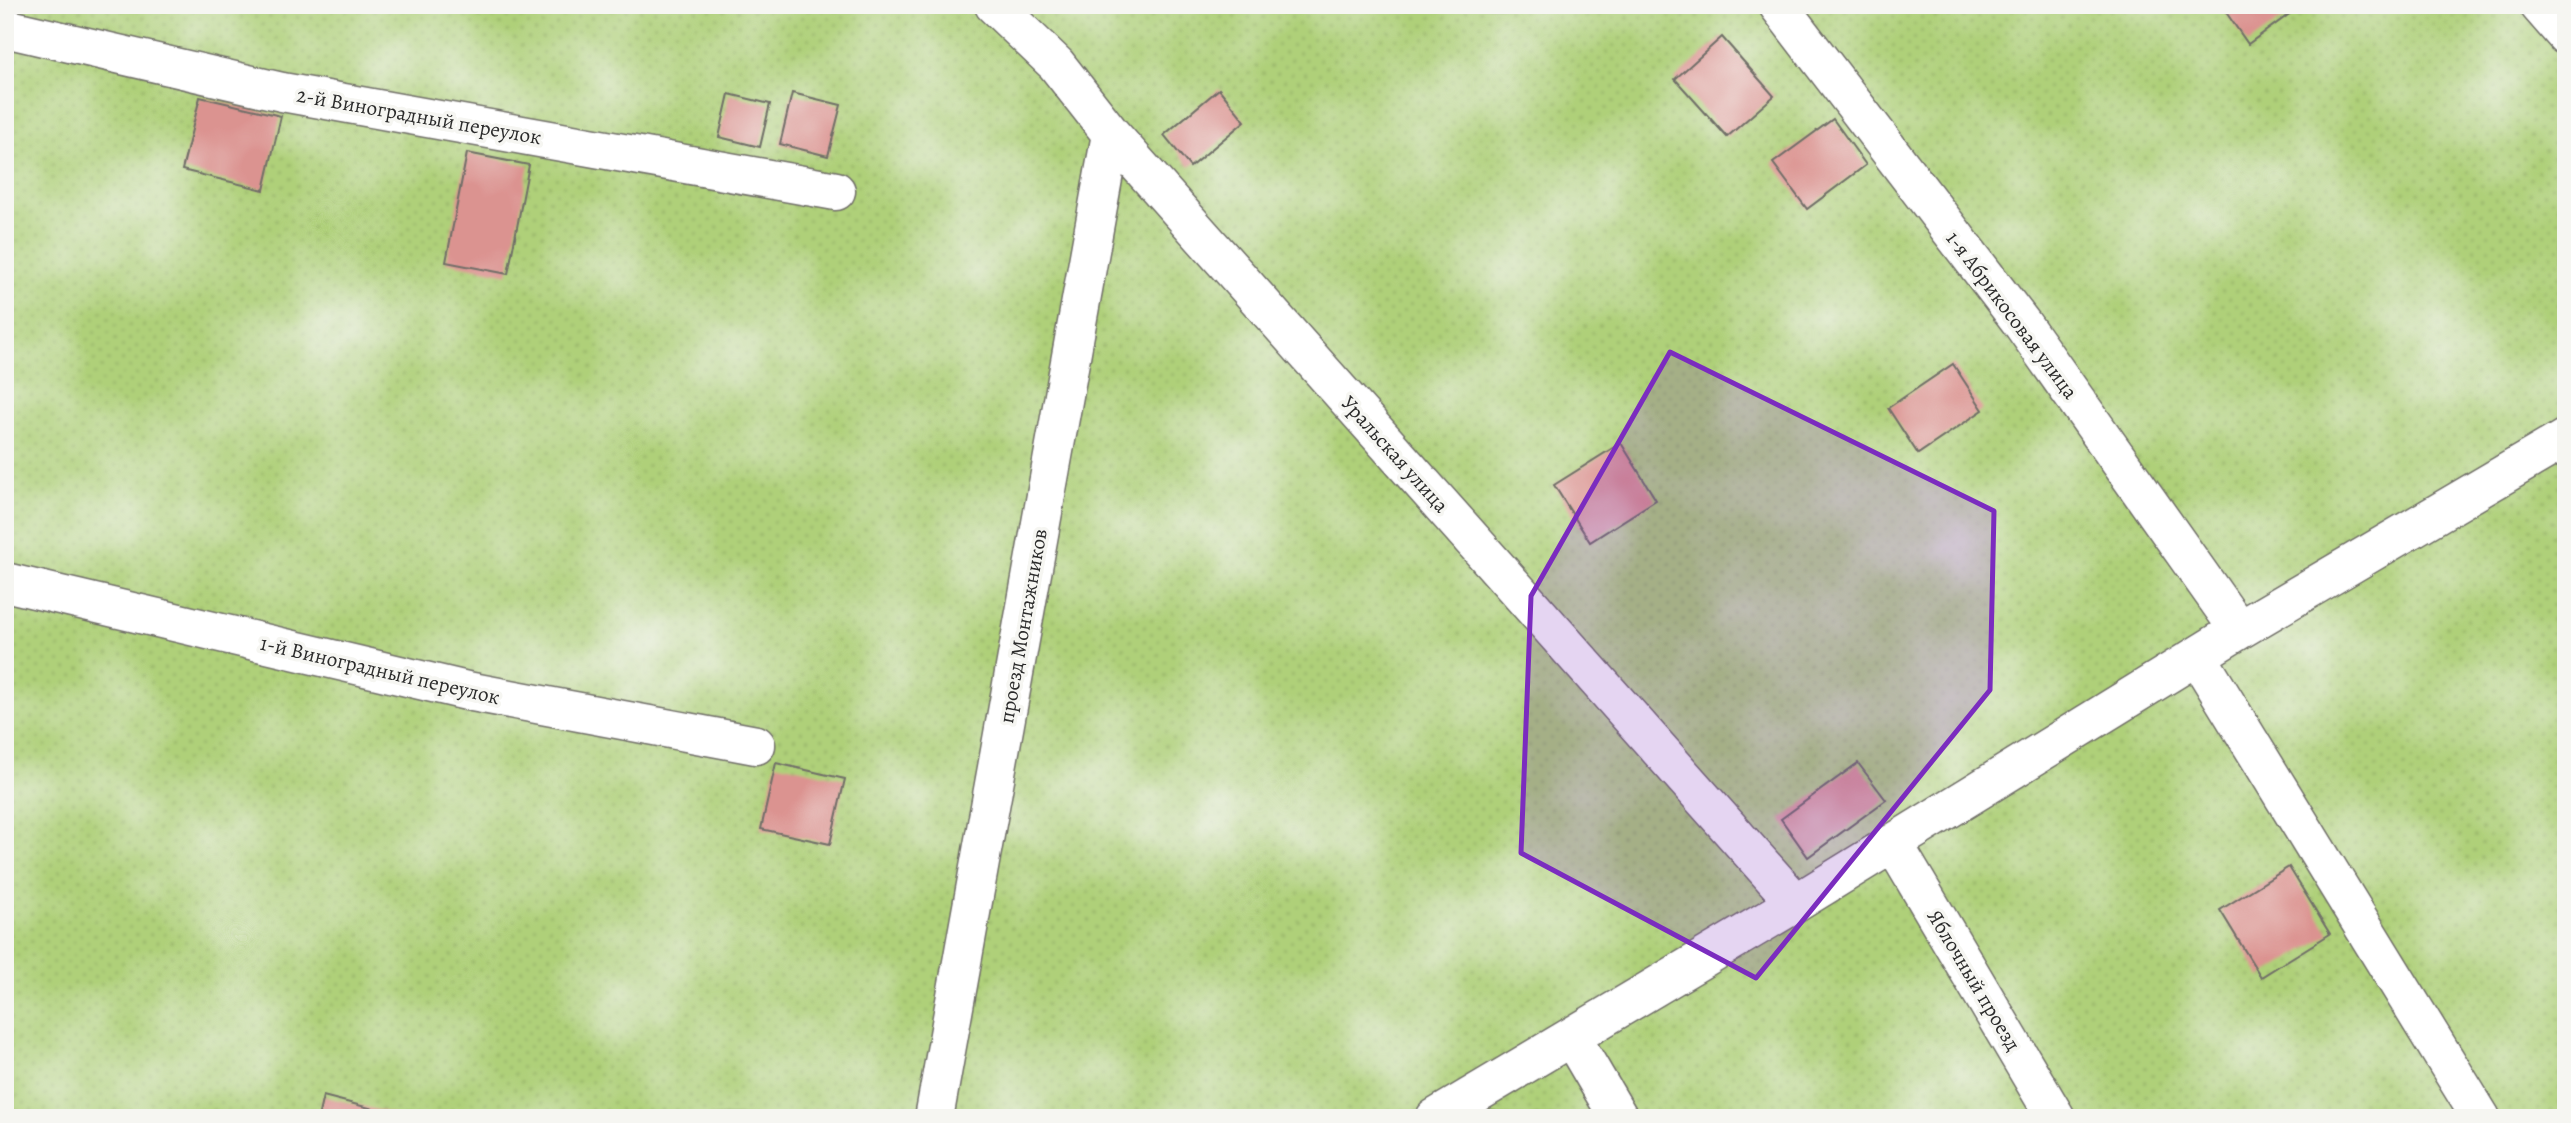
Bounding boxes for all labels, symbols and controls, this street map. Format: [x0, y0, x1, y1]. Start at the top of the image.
street label: 2-й Виноградный переулок [294, 81, 544, 151]
street label: 1-я Абрикосовая улица [1940, 225, 2085, 405]
street label: Уральская улица [1335, 389, 1455, 519]
street label: проезд Монтажников [992, 526, 1054, 726]
street label: 1-й Виноградный переулок [257, 629, 503, 711]
street label: Яблочный проезд [1921, 904, 2027, 1056]

